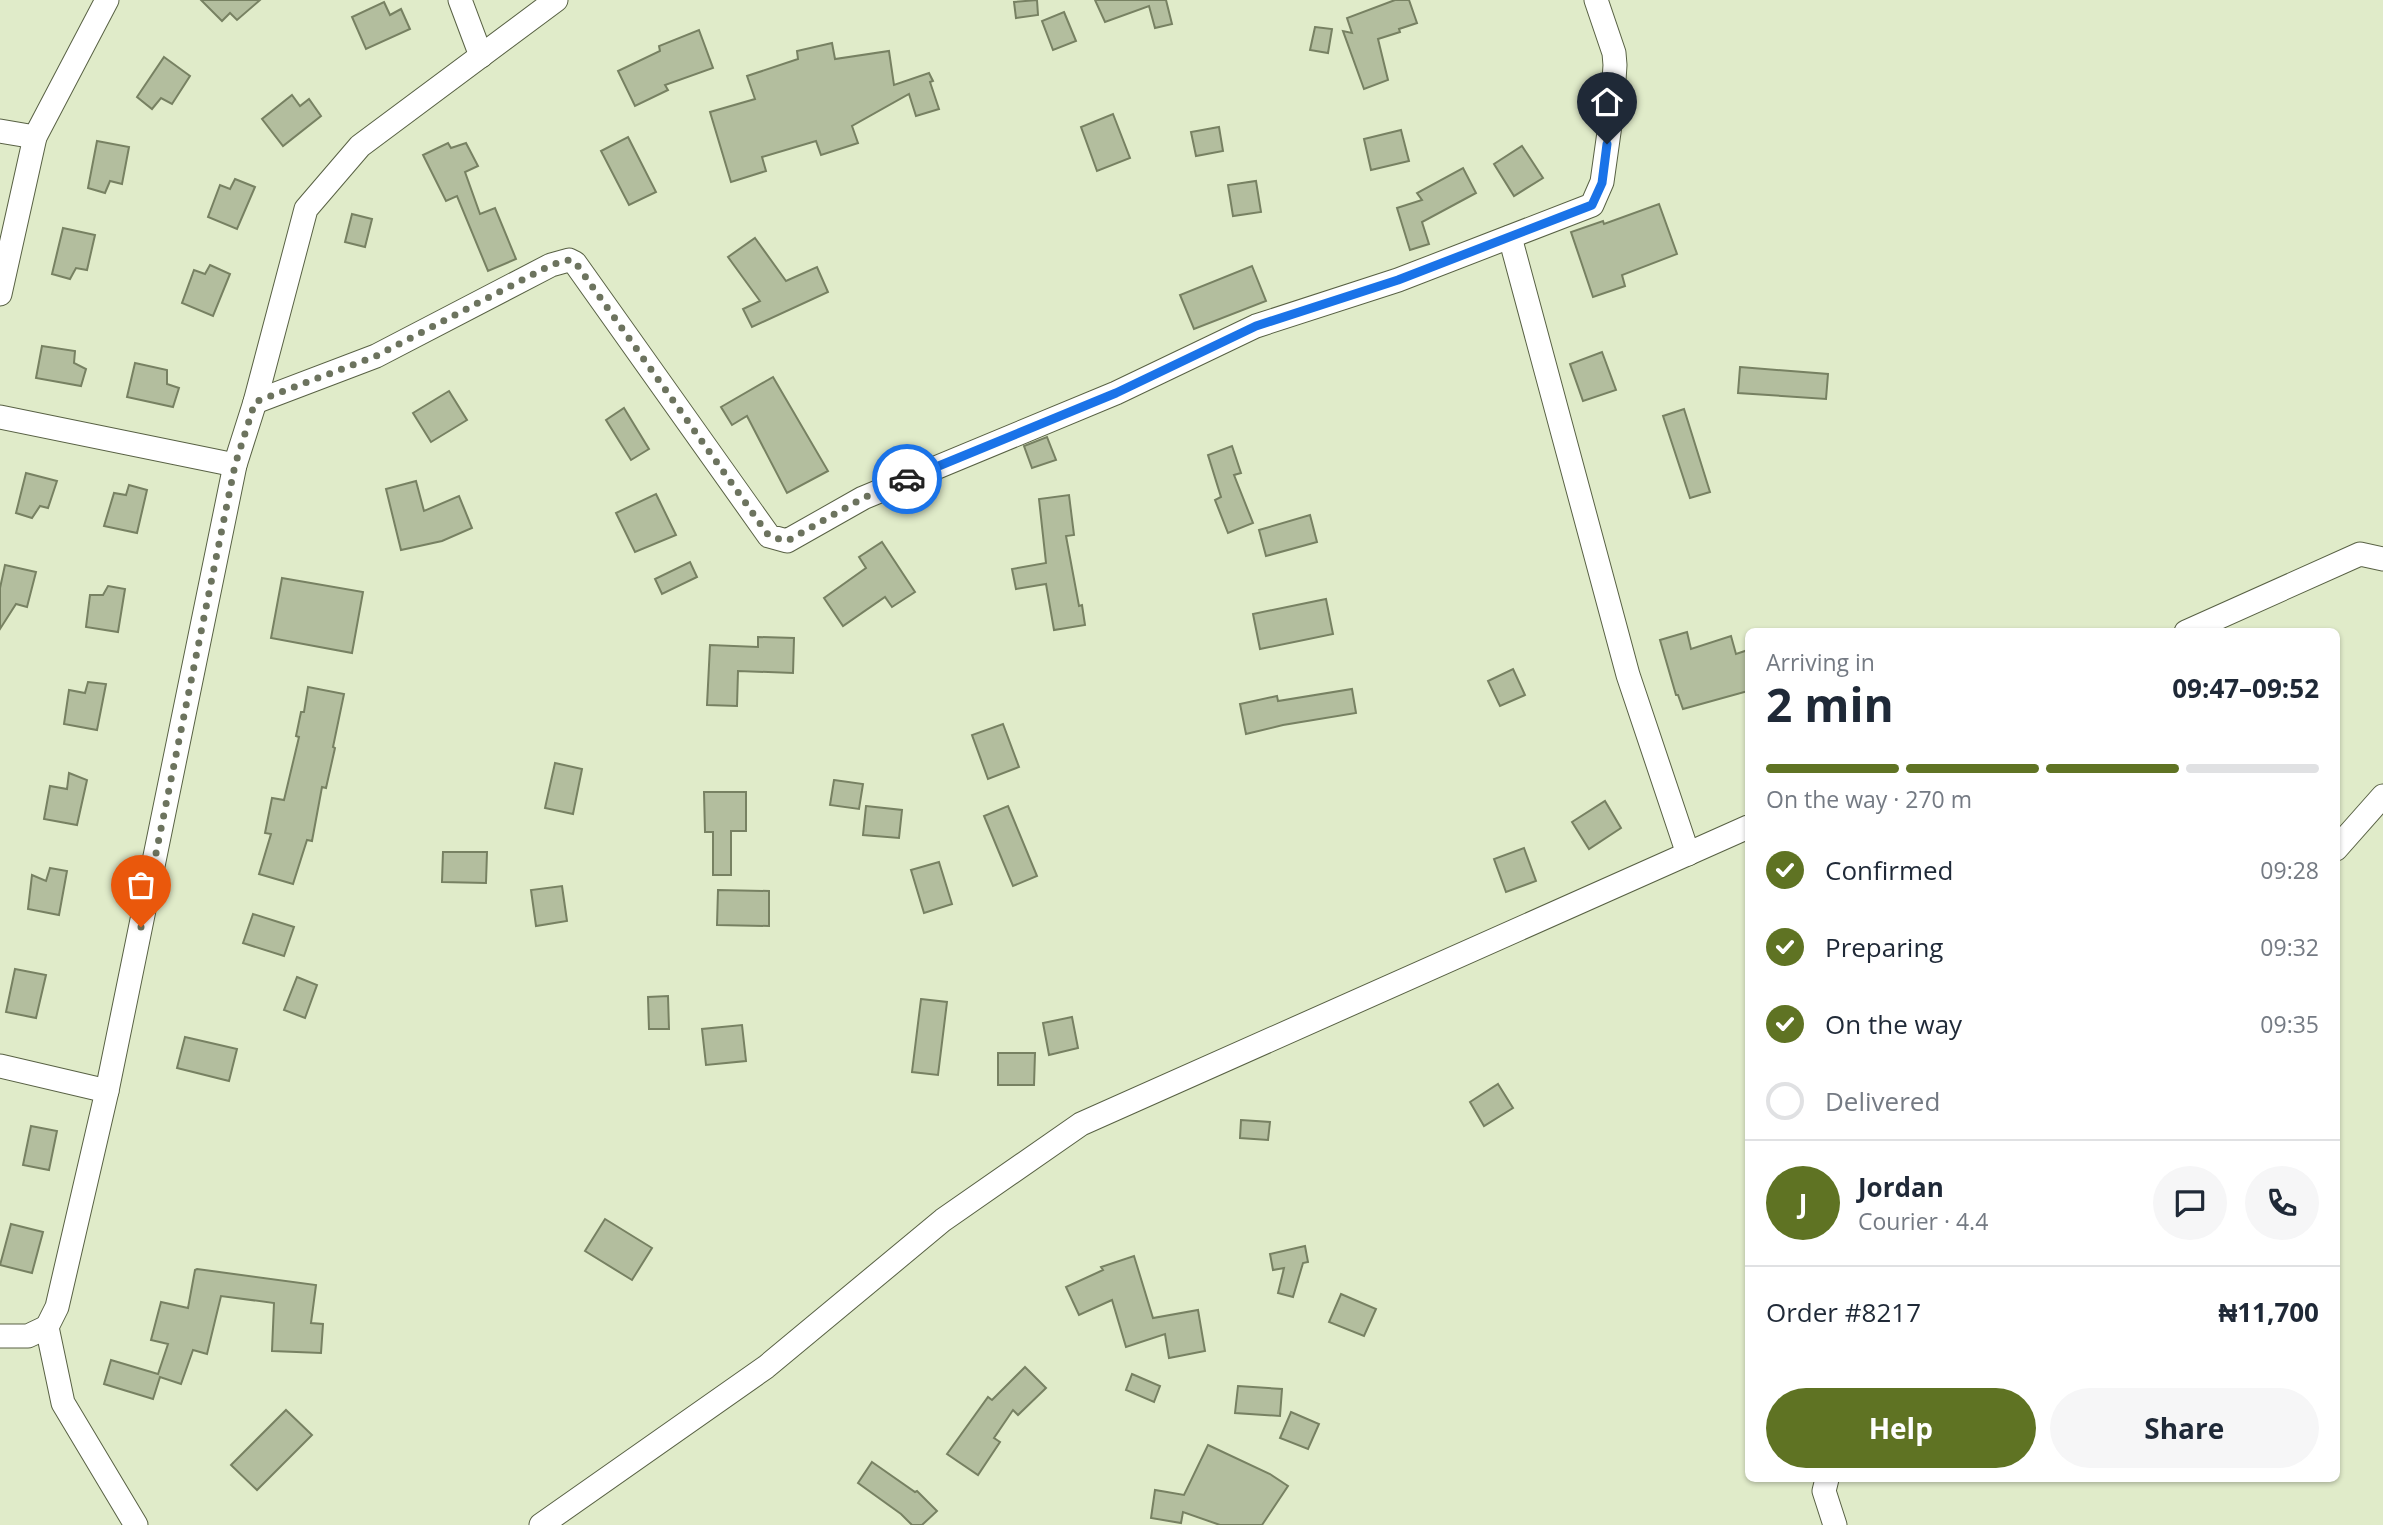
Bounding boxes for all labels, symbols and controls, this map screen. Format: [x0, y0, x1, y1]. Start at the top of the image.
pin [1577, 72, 1637, 144]
icon: home [1588, 83, 1626, 121]
courier [872, 444, 942, 514]
icon: car [888, 460, 926, 498]
text: Arriving in [1766, 646, 1875, 678]
text: 09:47–09:52 [2172, 670, 2319, 706]
text: 2 min [1766, 673, 1894, 735]
text: On the way · 270 m [1766, 783, 1972, 815]
icon: check [1766, 851, 1804, 889]
text: Confirmed [1825, 852, 1953, 888]
text: 09:28 [2260, 854, 2319, 886]
pin [111, 855, 171, 927]
icon: bag [122, 866, 160, 904]
icon: check [1766, 928, 1804, 966]
text: Preparing [1825, 929, 1943, 965]
text: 09:32 [2260, 931, 2319, 963]
icon: check [1766, 1005, 1804, 1043]
text: On the way [1825, 1006, 1962, 1042]
text: 09:35 [2260, 1008, 2319, 1040]
text: Delivered [1825, 1083, 1940, 1119]
button: chat [2153, 1166, 2227, 1240]
button: phone [2245, 1166, 2319, 1240]
text: Jordan [1858, 1169, 1944, 1205]
text: J [1799, 1185, 1807, 1221]
text: Courier · 4.4 [1858, 1205, 1988, 1237]
text: Order #8217 [1766, 1294, 1921, 1330]
text: ₦11,700 [2218, 1294, 2319, 1330]
button: Help [1766, 1388, 2036, 1468]
button: Share [2050, 1388, 2319, 1468]

